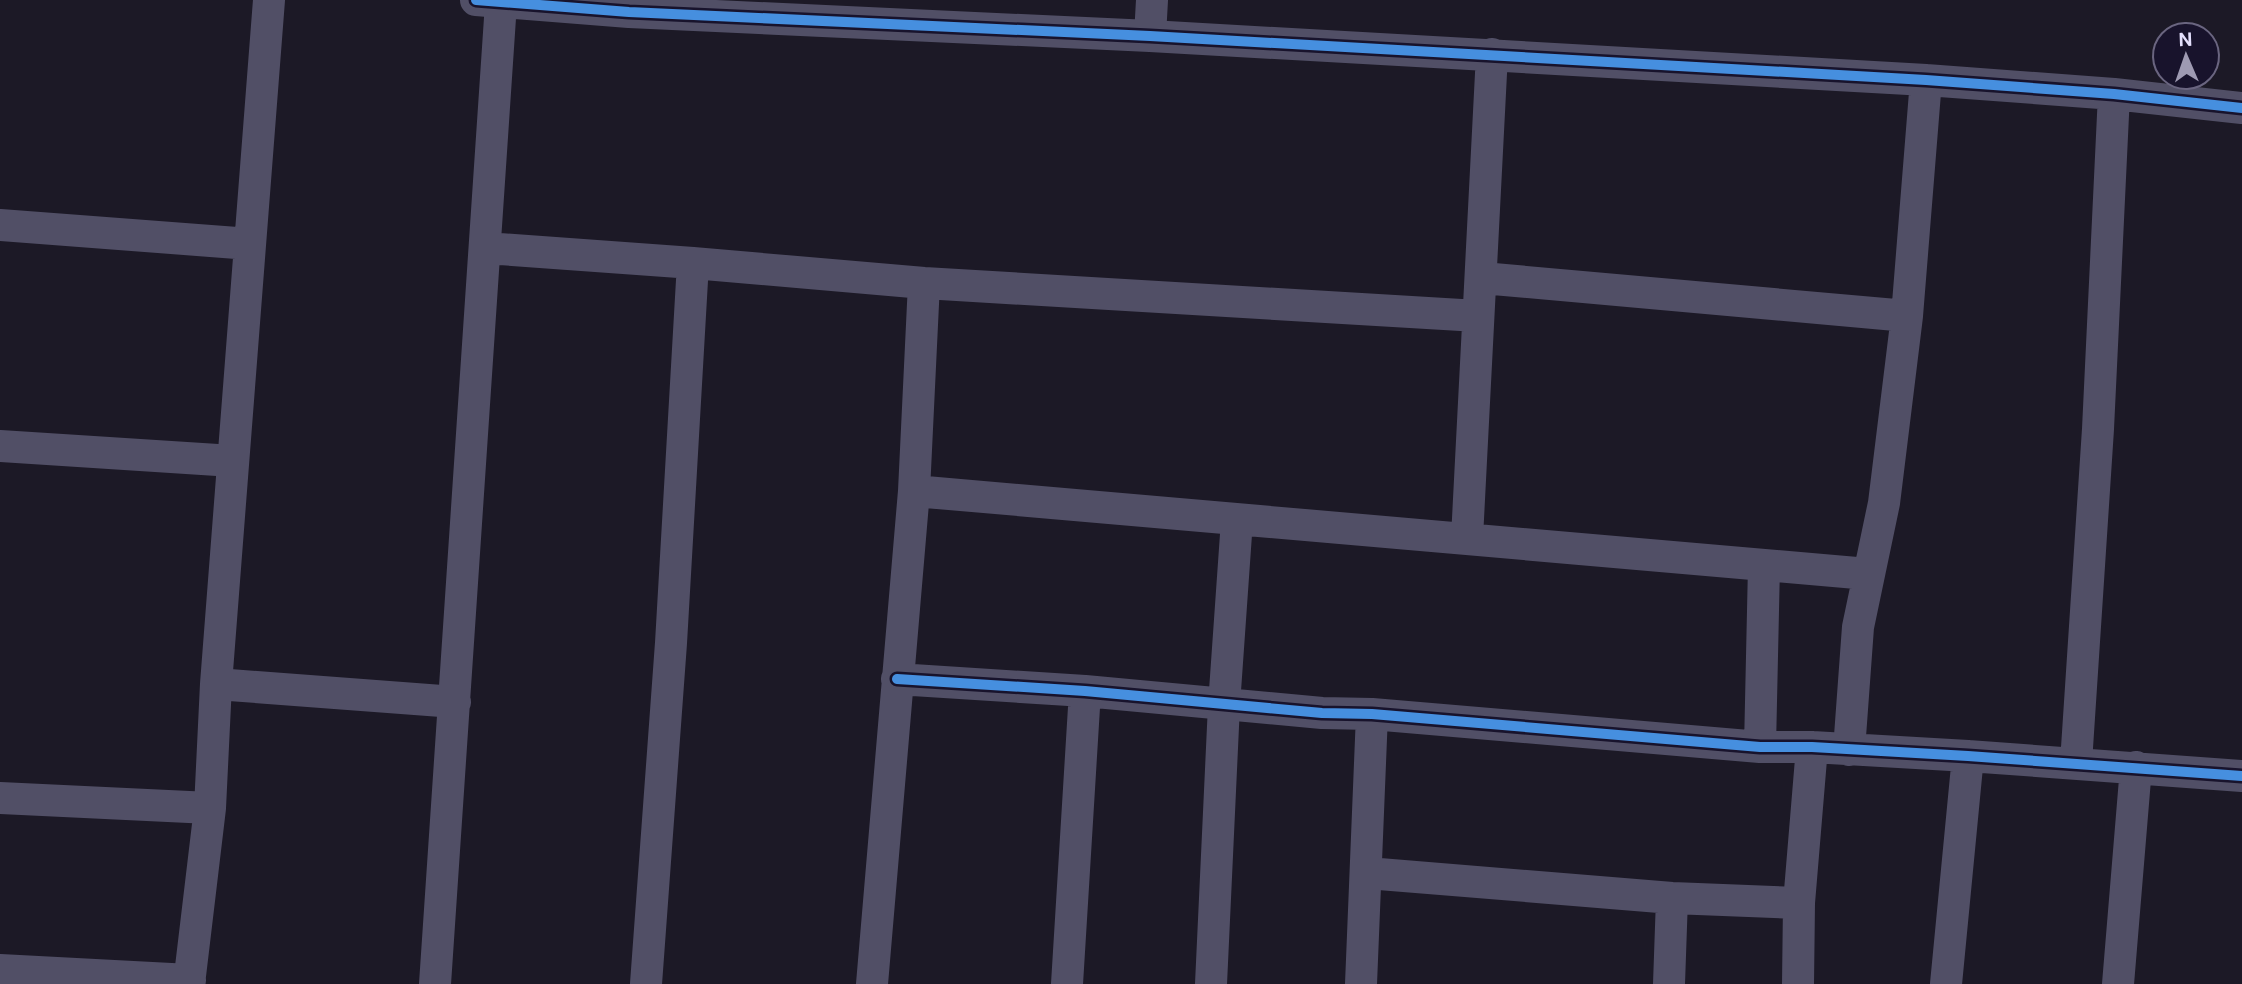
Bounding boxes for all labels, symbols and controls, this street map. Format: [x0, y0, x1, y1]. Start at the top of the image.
north arrow [2151, 21, 2221, 91]
text: N [2178, 27, 2193, 52]

